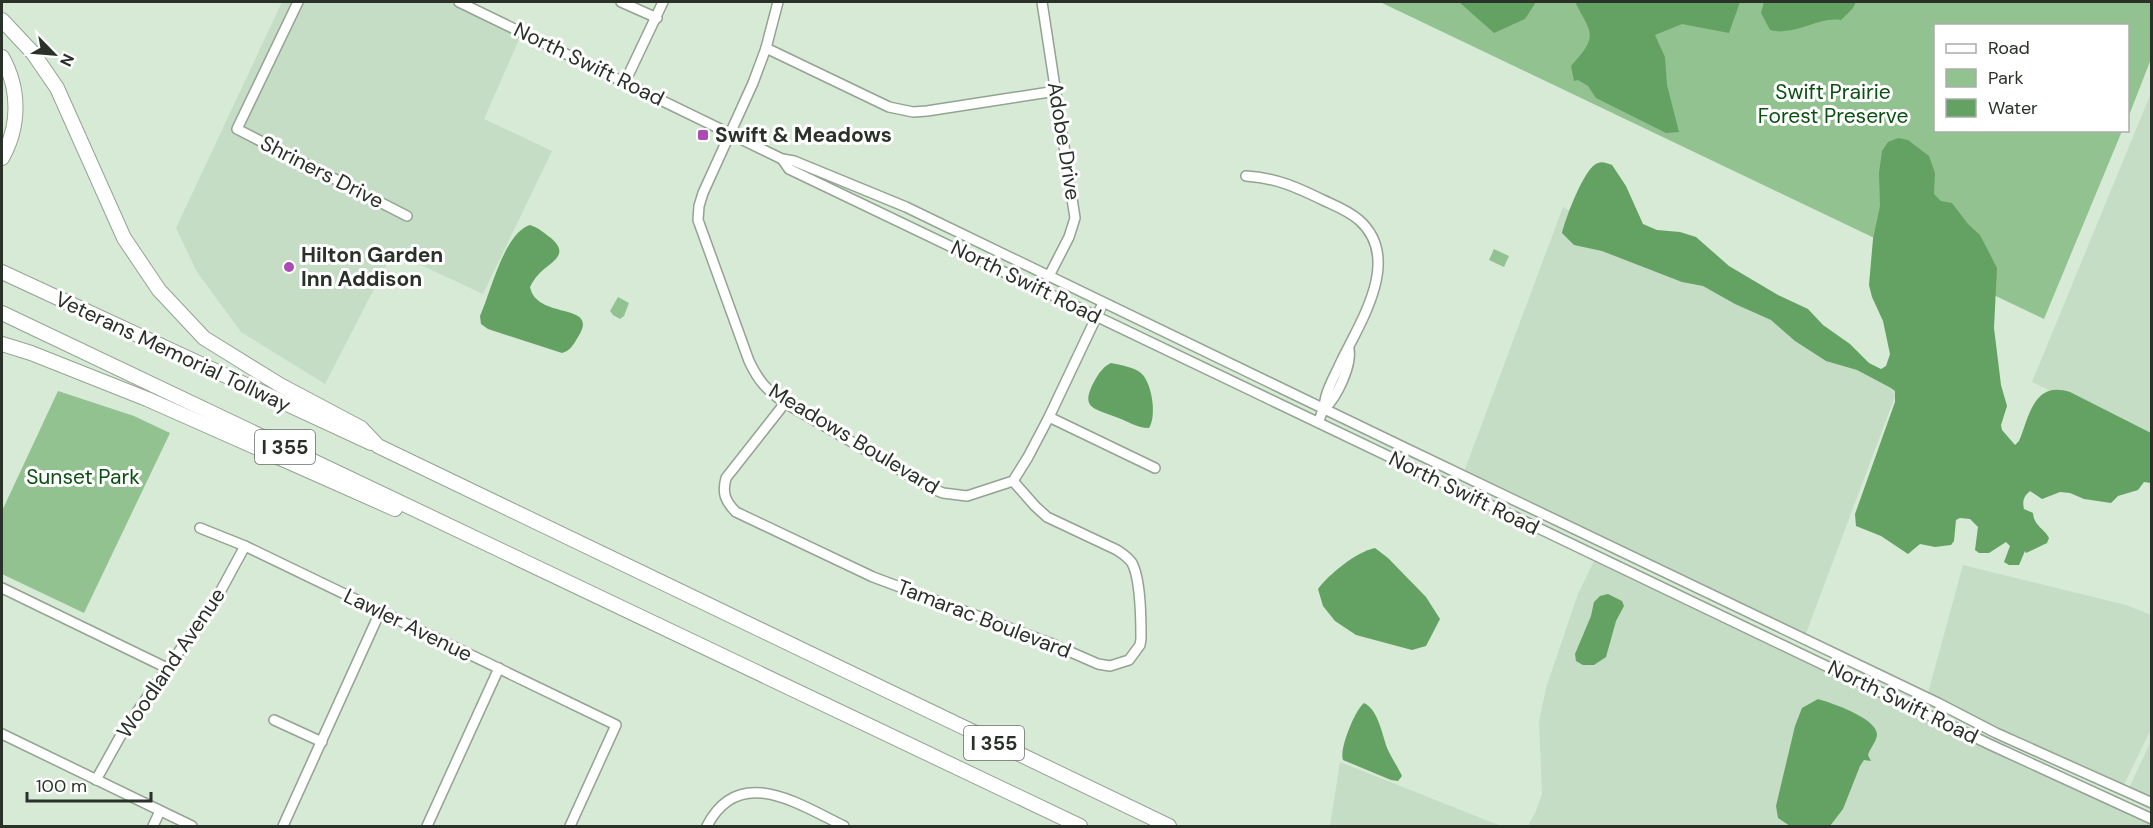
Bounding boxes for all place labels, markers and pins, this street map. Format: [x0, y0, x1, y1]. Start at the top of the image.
place label: Swift & Meadows [715, 121, 892, 149]
marker: Swift & Meadows [696, 128, 710, 142]
place label: Hilton Garden Inn Addison [301, 241, 443, 293]
marker: Hilton Garden Inn Addison [282, 260, 296, 274]

